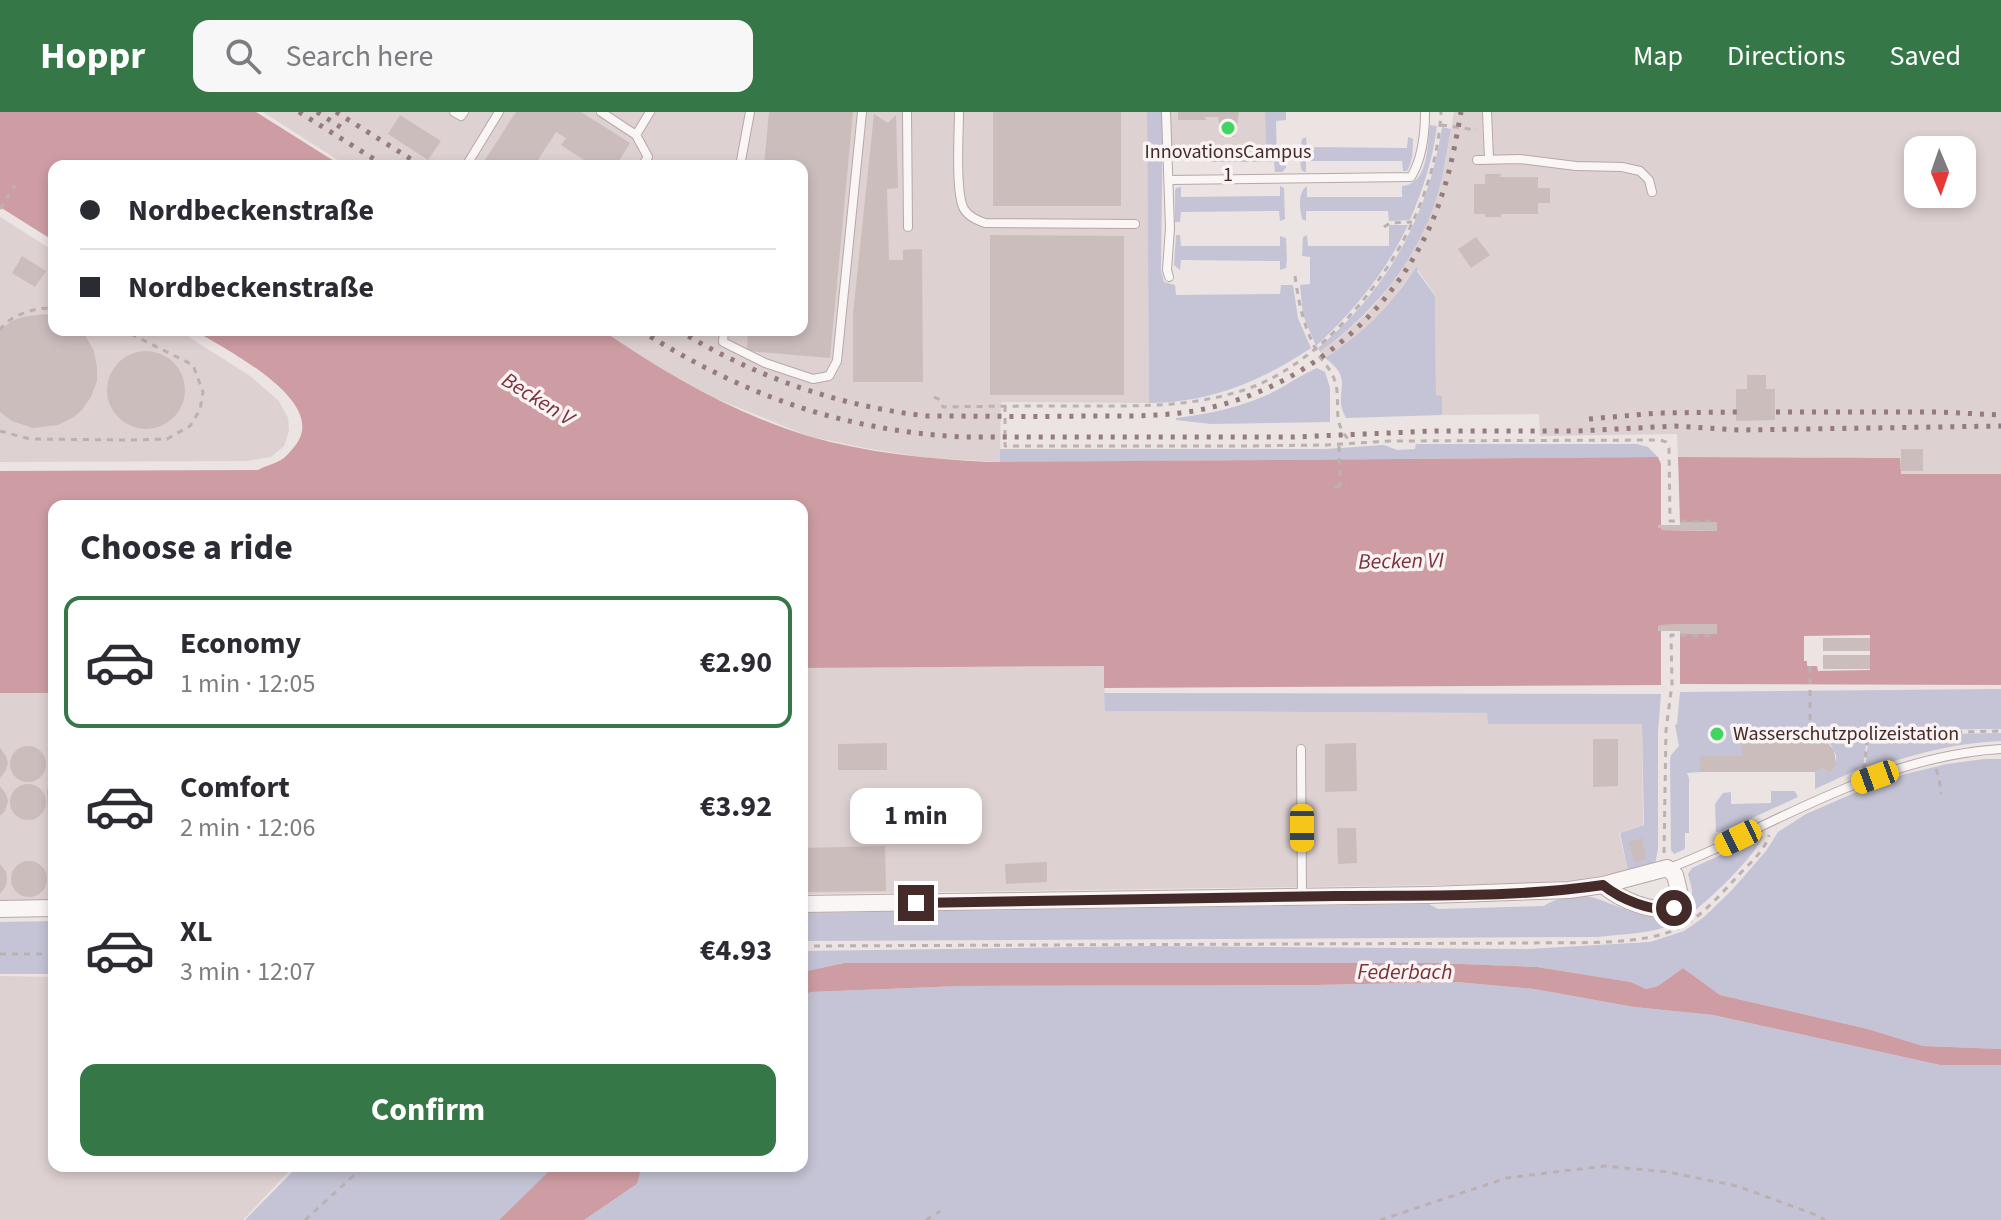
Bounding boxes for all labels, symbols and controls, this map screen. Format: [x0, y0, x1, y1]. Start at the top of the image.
search box [193, 20, 753, 92]
text: Hoppr [40, 29, 145, 83]
icon: search [221, 34, 265, 78]
text: Search here [285, 35, 433, 78]
text: Map [1633, 36, 1683, 76]
text: Directions [1727, 36, 1846, 76]
text: Saved [1890, 36, 1961, 76]
marker: InnovationsCampus 1 [1219, 119, 1237, 137]
north arrow [1904, 136, 1976, 208]
map controls [1904, 136, 1976, 208]
place label: InnovationsCampus 1 [1145, 138, 1311, 189]
text: Nordbeckenstraße [128, 189, 374, 232]
text: Nordbeckenstraße [128, 266, 374, 309]
water label: Becken V [496, 364, 582, 435]
text: Choose a ride [80, 522, 293, 573]
water label: Becken VI [1358, 544, 1445, 578]
text: Economy [180, 622, 301, 665]
icon: car [84, 626, 156, 698]
text: €2.90 [700, 641, 772, 684]
text: 1 min · 12:05 [180, 665, 315, 702]
place label: Wasserschutzpolizeistation [1733, 720, 1959, 748]
marker: Wasserschutzpolizeistation [1708, 725, 1726, 743]
car [1848, 758, 1902, 796]
text: Comfort [180, 766, 290, 809]
icon: car [84, 770, 156, 842]
text: €3.92 [700, 785, 772, 828]
callout: 1 min [850, 787, 982, 843]
text: 1 min [884, 797, 948, 834]
car [1290, 804, 1314, 852]
text: 2 min · 12:06 [180, 809, 315, 846]
car [1711, 817, 1765, 859]
route end [898, 885, 934, 921]
route start [1656, 890, 1692, 926]
text: XL [180, 910, 213, 953]
icon: car [84, 914, 156, 986]
text: €4.93 [700, 929, 772, 972]
text: 3 min · 12:07 [180, 953, 315, 990]
water label: Federbach [1357, 956, 1453, 988]
button: Confirm [80, 1064, 776, 1156]

